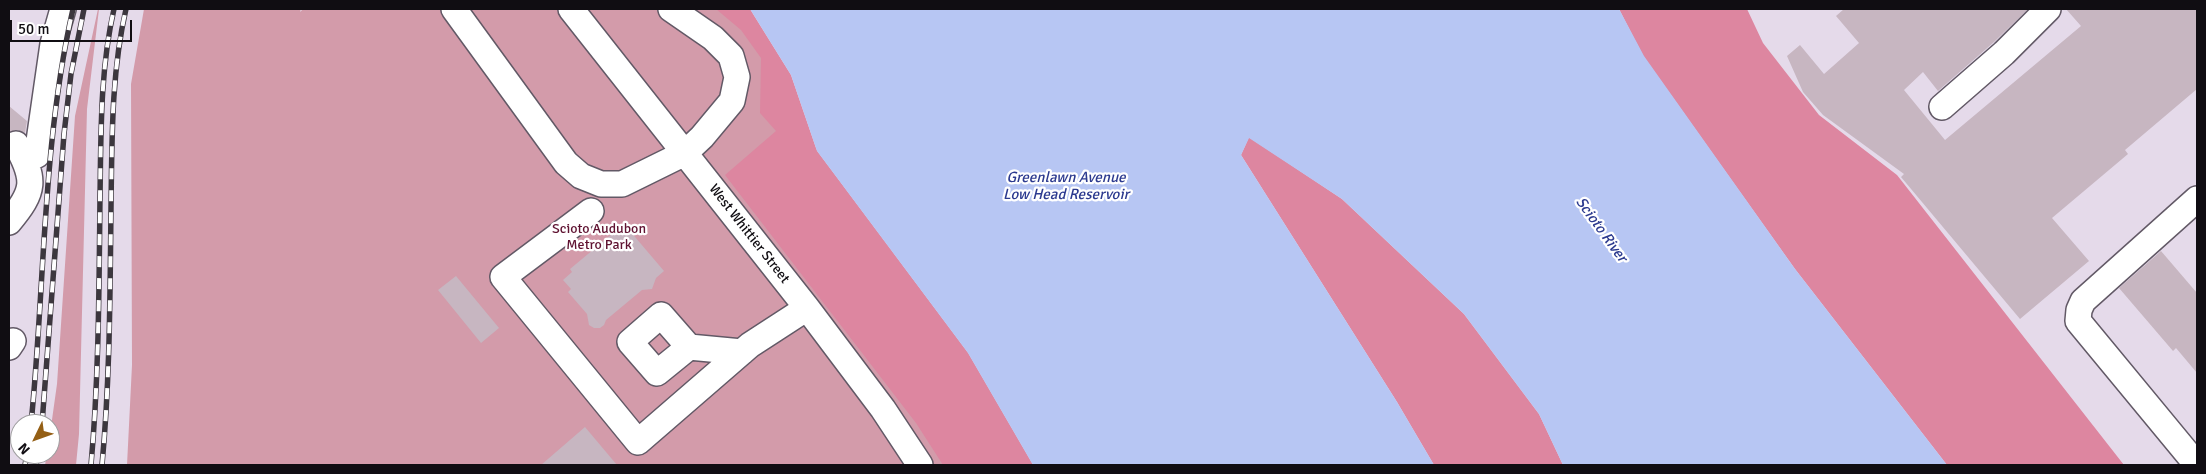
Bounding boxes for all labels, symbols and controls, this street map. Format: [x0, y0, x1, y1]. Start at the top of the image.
scale bar [12, 10, 135, 42]
text: 50 m [18, 20, 49, 38]
water label: Greenlawn Avenue Low Head Reservoir [1003, 169, 1129, 204]
street label: West Whittier Street [705, 181, 793, 287]
water label: Scioto River [1571, 194, 1631, 266]
park label: Scioto Audubon Metro Park [552, 221, 646, 253]
north arrow [10, 414, 60, 464]
text: N [15, 439, 34, 458]

